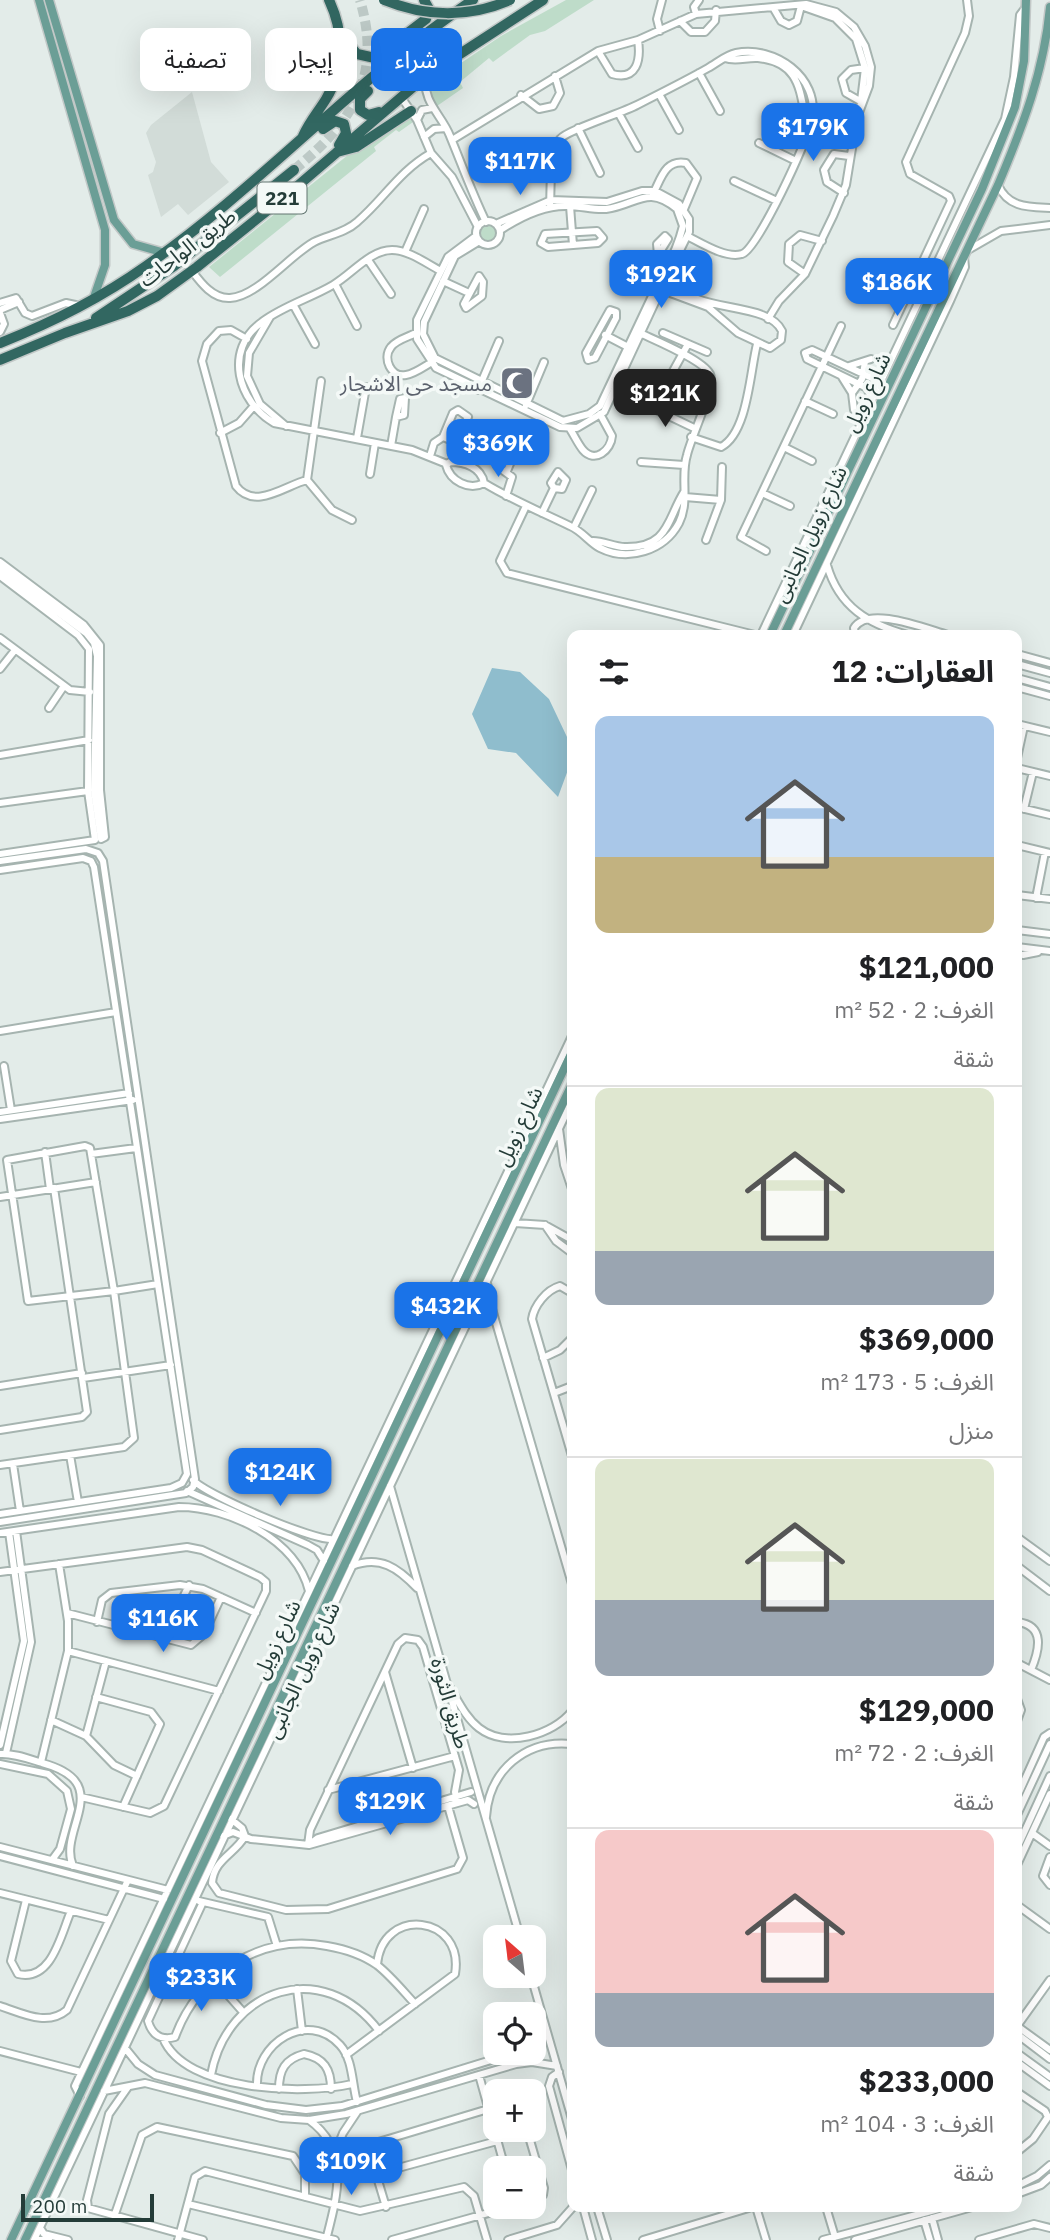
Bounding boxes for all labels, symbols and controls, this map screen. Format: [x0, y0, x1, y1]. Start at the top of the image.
chip: تصفية [140, 28, 251, 91]
chip: إيجار [265, 28, 357, 91]
chip: شراء [371, 28, 462, 91]
pin: $179K [764, 104, 862, 163]
text: $179K [777, 111, 849, 141]
pin: $117K [471, 138, 569, 197]
text: $117K [484, 145, 556, 175]
road number: 221 [258, 182, 306, 214]
street label: طريق الواحات [133, 201, 241, 293]
pin: $192K [612, 250, 710, 310]
text: $192K [625, 258, 697, 288]
pin: $186K [848, 258, 946, 318]
text: $186K [861, 266, 933, 296]
street label: شارع زويل [835, 348, 898, 437]
mosque icon: مسجد حى الاشجار [498, 364, 536, 402]
place label: مسجد حى الاشجار [339, 369, 492, 397]
pin: $121K [616, 370, 714, 429]
text: $121K [629, 377, 701, 407]
pin: $369K [449, 420, 547, 479]
text: $369K [462, 427, 534, 457]
street label: شارع زويل الجانبى [765, 461, 855, 608]
text: العقارات: 12 [832, 651, 994, 690]
icon: filters [595, 653, 633, 691]
icon: home [732, 761, 858, 887]
text: $121,000 [859, 947, 994, 986]
text: الغرف: 2 · 52 m² [834, 994, 994, 1024]
text: شقة [953, 1043, 994, 1073]
street label: شارع زويل [487, 1082, 550, 1171]
icon: home [732, 1133, 858, 1259]
pin: $432K [397, 1282, 495, 1342]
text: $432K [410, 1290, 482, 1320]
text: $369,000 [859, 1319, 994, 1358]
text: الغرف: 5 · 173 m² [820, 1366, 994, 1396]
text: منزل [949, 1415, 994, 1445]
pin: $124K [231, 1448, 329, 1508]
text: $124K [244, 1456, 316, 1486]
icon: home [732, 1504, 858, 1630]
pin: $116K [114, 1594, 212, 1654]
street label: شارع زويل [245, 1595, 308, 1684]
street label: شارع زويل الجانبى [258, 1597, 348, 1744]
text: $116K [127, 1602, 199, 1632]
street label: طريق الثورة [425, 1654, 477, 1752]
text: $129,000 [859, 1690, 994, 1729]
text: الغرف: 2 · 72 m² [834, 1737, 994, 1767]
pin: $129K [341, 1778, 439, 1837]
text: $129K [354, 1785, 426, 1815]
text: شقة [953, 1786, 994, 1816]
icon: home [732, 1875, 858, 2001]
north arrow [483, 1925, 546, 1988]
map controls [483, 1925, 546, 2219]
pin: $233K [152, 1954, 250, 2013]
text: $233K [165, 1961, 237, 1991]
button: locate [483, 2002, 546, 2065]
text: $233,000 [859, 2061, 994, 2100]
button: + [483, 2079, 546, 2142]
text: الغرف: 3 · 104 m² [820, 2108, 994, 2138]
pin: $109K [302, 2138, 400, 2197]
text: $109K [315, 2145, 387, 2175]
button: − [483, 2156, 546, 2219]
text: شقة [953, 2157, 994, 2187]
scale bar [21, 2191, 154, 2223]
text: 200 m [32, 2194, 87, 2218]

